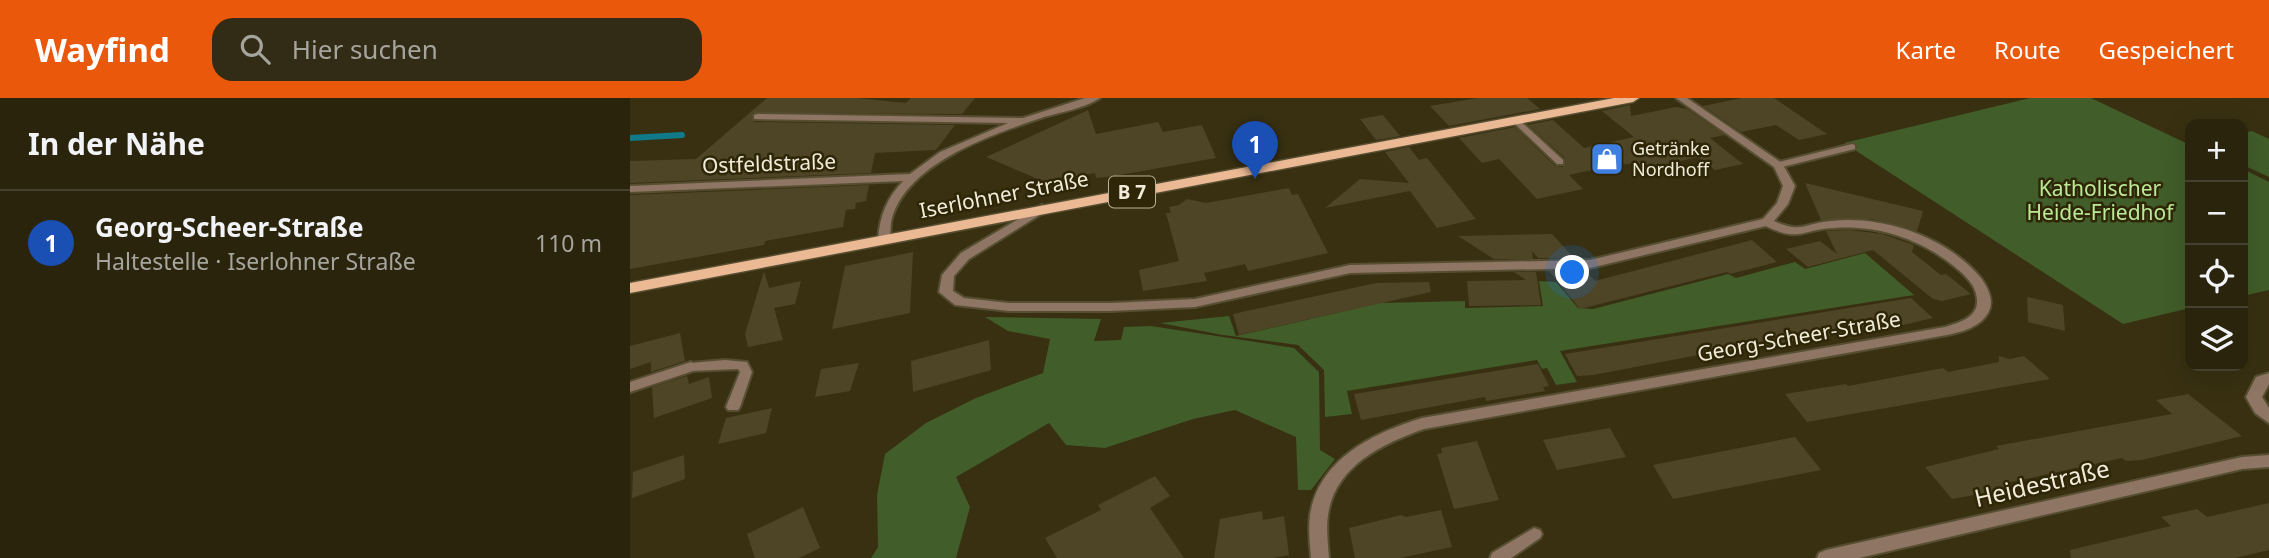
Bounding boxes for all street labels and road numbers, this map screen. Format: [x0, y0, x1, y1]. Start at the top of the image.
street label: Ostfeldstraße [701, 147, 837, 179]
street label: Iserlohner Straße [917, 164, 1091, 224]
road number: B 7 [1109, 176, 1155, 208]
street label: Georg-Scheer-Straße [1695, 304, 1903, 368]
street label: Heidestraße [1971, 451, 2112, 514]

